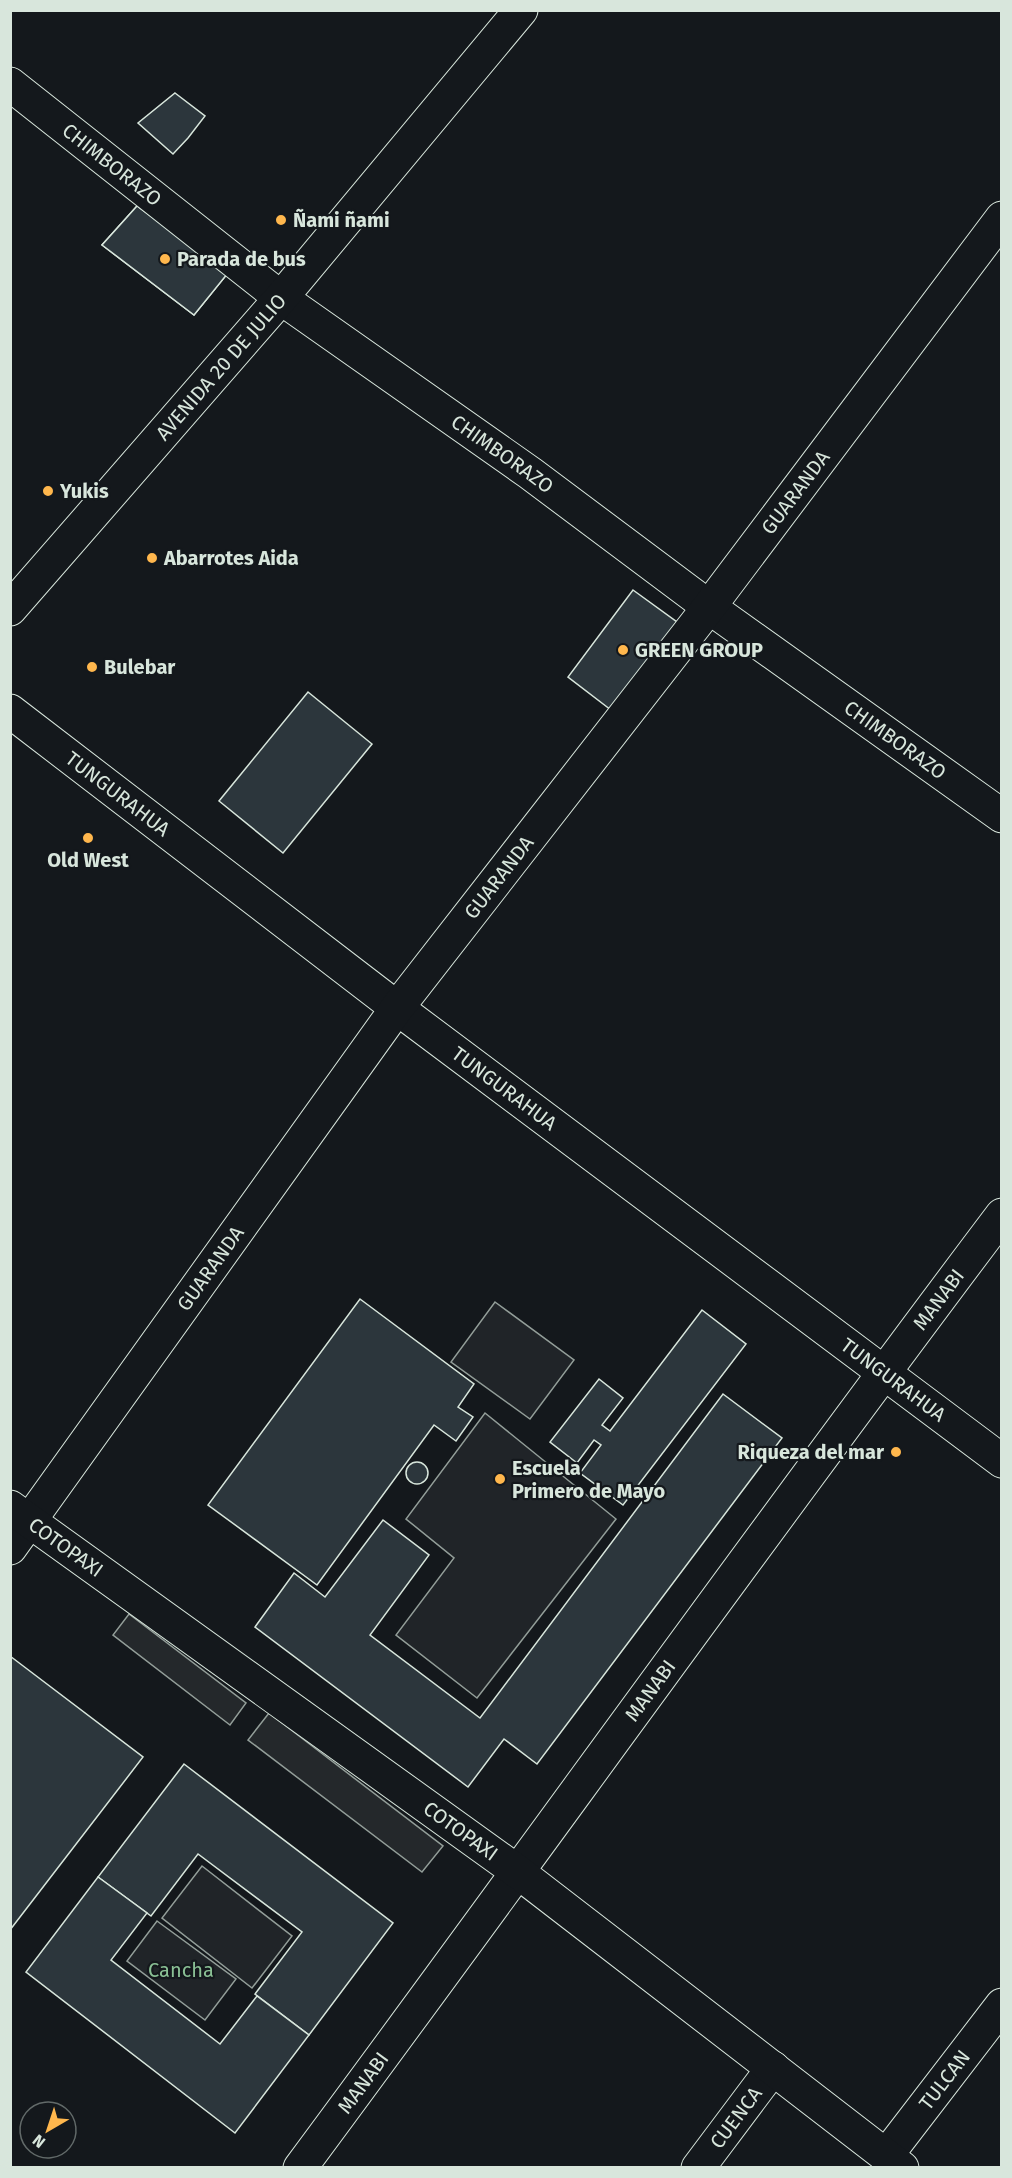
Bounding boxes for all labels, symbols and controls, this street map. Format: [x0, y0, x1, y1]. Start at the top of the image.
street label: CHIMBORAZO [58, 118, 166, 211]
place label: Ñami ñami [293, 208, 390, 232]
marker: Ñami ñami [274, 213, 288, 227]
place label: Parada de bus [177, 247, 306, 271]
marker: Parada de bus [158, 252, 172, 266]
street label: AVENIDA 20 DE JULIO [151, 289, 291, 445]
street label: CHIMBORAZO [447, 409, 558, 498]
street label: GUARANDA [756, 445, 835, 539]
place label: Yukis [59, 479, 109, 503]
marker: Yukis [41, 484, 55, 498]
place label: Abarrotes Aida [163, 546, 299, 570]
marker: Abarrotes Aida [145, 551, 159, 565]
place label: GREEN GROUP [635, 638, 763, 662]
marker: GREEN GROUP [616, 643, 630, 657]
place label: Bulebar [104, 655, 176, 679]
marker: Bulebar [85, 660, 99, 674]
street label: CHIMBORAZO [840, 695, 951, 784]
street label: TUNGURAHUA [61, 746, 175, 842]
marker: Old West [81, 831, 95, 845]
street label: GUARANDA [459, 831, 539, 924]
place label: Old West [47, 848, 129, 872]
street label: TUNGURAHUA [447, 1041, 562, 1136]
street label: GUARANDA [172, 1221, 249, 1315]
street label: MANABI [908, 1264, 969, 1335]
street label: TUNGURAHUA [836, 1333, 951, 1427]
place label: Riqueza del mar [738, 1440, 885, 1464]
marker: Riqueza del mar [889, 1445, 903, 1459]
place label: Escuela Primero de Mayo [512, 1456, 665, 1503]
marker: Escuela Primero de Mayo [493, 1472, 507, 1486]
street label: COTOPAXI [24, 1512, 108, 1582]
street label: MANABI [620, 1655, 680, 1726]
street label: COTOPAXI [419, 1796, 503, 1866]
park label: Cancha [148, 1958, 214, 1982]
street label: TULCAN [914, 2045, 975, 2115]
street label: MANABI [332, 2047, 393, 2118]
street label: CUENCA [705, 2081, 767, 2153]
north arrow [18, 2100, 78, 2160]
text: N [29, 2131, 49, 2152]

